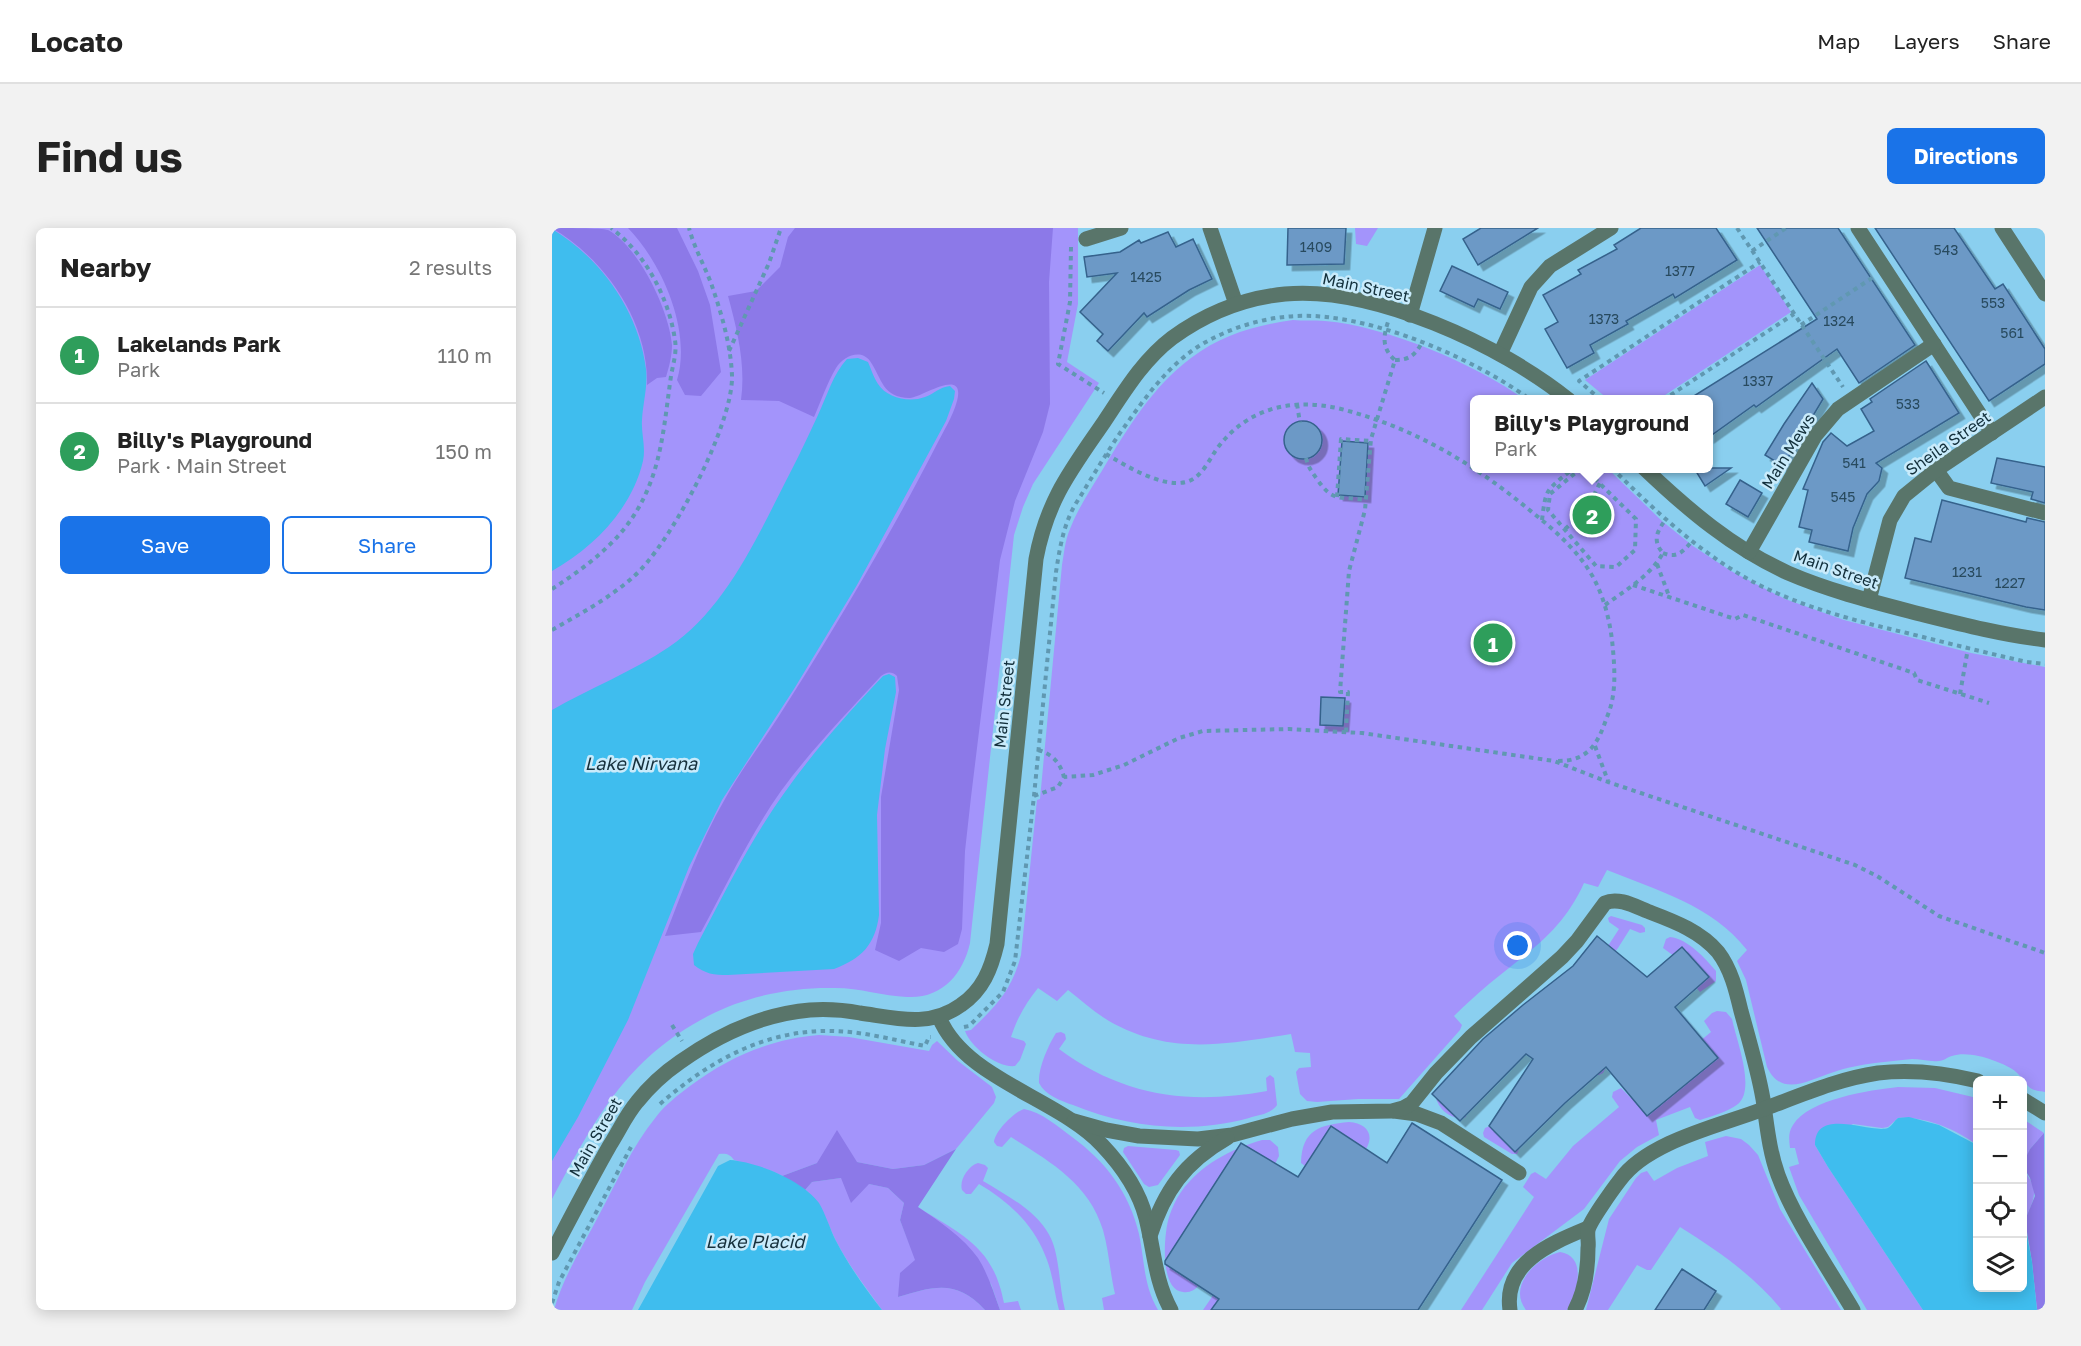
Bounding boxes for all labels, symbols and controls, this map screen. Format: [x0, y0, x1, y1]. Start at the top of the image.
text: Locato [30, 25, 123, 58]
text: Map [1817, 28, 1860, 54]
text: Layers [1893, 28, 1960, 54]
text: Share [1993, 28, 2051, 54]
button: Directions [1887, 128, 2045, 184]
text: Find us [36, 131, 183, 181]
house number: 1409 [1300, 238, 1332, 255]
house number: 543 [1934, 241, 1958, 258]
text: Nearby [60, 252, 151, 283]
text: 2 results [409, 255, 492, 279]
house number: 1377 [1665, 262, 1695, 279]
house number: 1425 [1130, 268, 1162, 285]
street label: Main Street [1321, 268, 1411, 306]
house number: 553 [1981, 294, 2005, 311]
house number: 1373 [1589, 310, 1619, 327]
house number: 1324 [1823, 312, 1855, 329]
house number: 561 [2000, 324, 2024, 341]
text: Lakelands Park [117, 330, 281, 357]
text: 1 [74, 343, 85, 367]
text: 110 m [438, 343, 492, 367]
text: Park [117, 357, 160, 381]
house number: 1337 [1743, 372, 1773, 389]
popup [1470, 395, 1713, 473]
house number: 533 [1896, 395, 1920, 412]
street label: Sheila Street [1902, 406, 1994, 480]
text: Billy's Playground [1494, 409, 1689, 436]
street label: Main Mews [1757, 410, 1819, 492]
text: Billy's Playground [117, 426, 312, 453]
text: Park [1494, 436, 1537, 460]
text: 2 [73, 439, 86, 463]
text: 150 m [436, 439, 492, 463]
text: Park · Main Street [117, 453, 287, 477]
house number: 541 [1842, 454, 1866, 471]
house number: 545 [1831, 488, 1855, 505]
pin: 2 [1572, 492, 1612, 538]
button: Save [60, 516, 270, 574]
button: Share [282, 516, 492, 574]
street label: Main Street [1791, 545, 1881, 593]
house number: 1231 [1952, 563, 1982, 580]
house number: 1227 [1995, 574, 2025, 591]
pin: 1 [1474, 620, 1512, 666]
street label: Main Street [989, 659, 1019, 749]
water label: Lake Nirvana [585, 752, 698, 774]
your location [1503, 931, 1532, 960]
map controls [1973, 1076, 2027, 1292]
button: + [1973, 1076, 2027, 1130]
street label: Main Street [564, 1094, 626, 1180]
button: − [1973, 1130, 2027, 1184]
button: locate [1973, 1184, 2027, 1238]
water label: Lake Placid [706, 1230, 806, 1252]
button: layers [1973, 1238, 2027, 1292]

